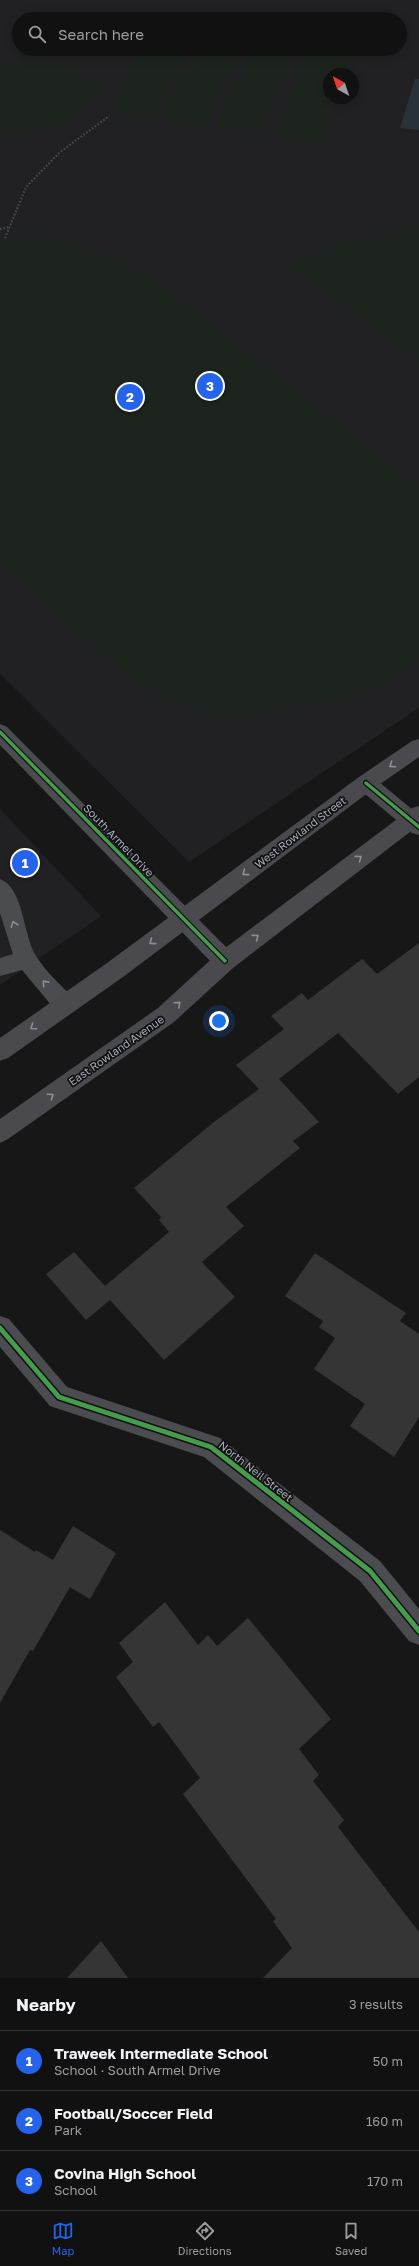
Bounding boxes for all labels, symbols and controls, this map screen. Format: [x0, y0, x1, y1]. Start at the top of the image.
search box [12, 12, 407, 56]
icon: search [26, 23, 48, 45]
text: Search here [58, 25, 144, 43]
north arrow [323, 68, 359, 104]
pin: 3 [197, 371, 223, 401]
pin: 2 [117, 382, 143, 412]
one-way arrow [390, 760, 397, 767]
street label: West Rowland Street [252, 793, 348, 871]
street label: South Armel Drive [81, 801, 157, 879]
pin: 1 [12, 848, 38, 878]
one-way arrow [355, 856, 362, 863]
one-way arrow [242, 868, 249, 876]
one-way arrow [10, 920, 19, 927]
one-way arrow [252, 934, 259, 942]
one-way arrow [150, 937, 157, 944]
one-way arrow [43, 980, 50, 987]
one-way arrow [174, 1001, 181, 1008]
your location [209, 1011, 229, 1031]
street label: East Rowland Avenue [66, 1012, 166, 1088]
one-way arrow [30, 1022, 37, 1030]
one-way arrow [46, 1094, 53, 1101]
street label: North Neil Street [217, 1438, 295, 1504]
text: Nearby [16, 1994, 76, 2015]
text: 3 results [349, 1996, 403, 2012]
text: Traweek Intermediate School [54, 2044, 268, 2062]
text: 1 [26, 2053, 32, 2069]
text: 50 m [373, 2053, 403, 2069]
text: School · South Armel Drive [54, 2062, 220, 2078]
text: Football/Soccer Field [54, 2104, 213, 2122]
text: 2 [25, 2113, 33, 2129]
text: 160 m [366, 2113, 403, 2129]
text: Park [54, 2122, 82, 2138]
text: Covina High School [54, 2164, 196, 2182]
text: 3 [25, 2173, 33, 2189]
text: 170 m [367, 2173, 403, 2189]
text: School [54, 2182, 97, 2198]
tab: Map [52, 2220, 74, 2257]
tab: Directions [178, 2220, 232, 2257]
tab: Saved [335, 2220, 367, 2257]

